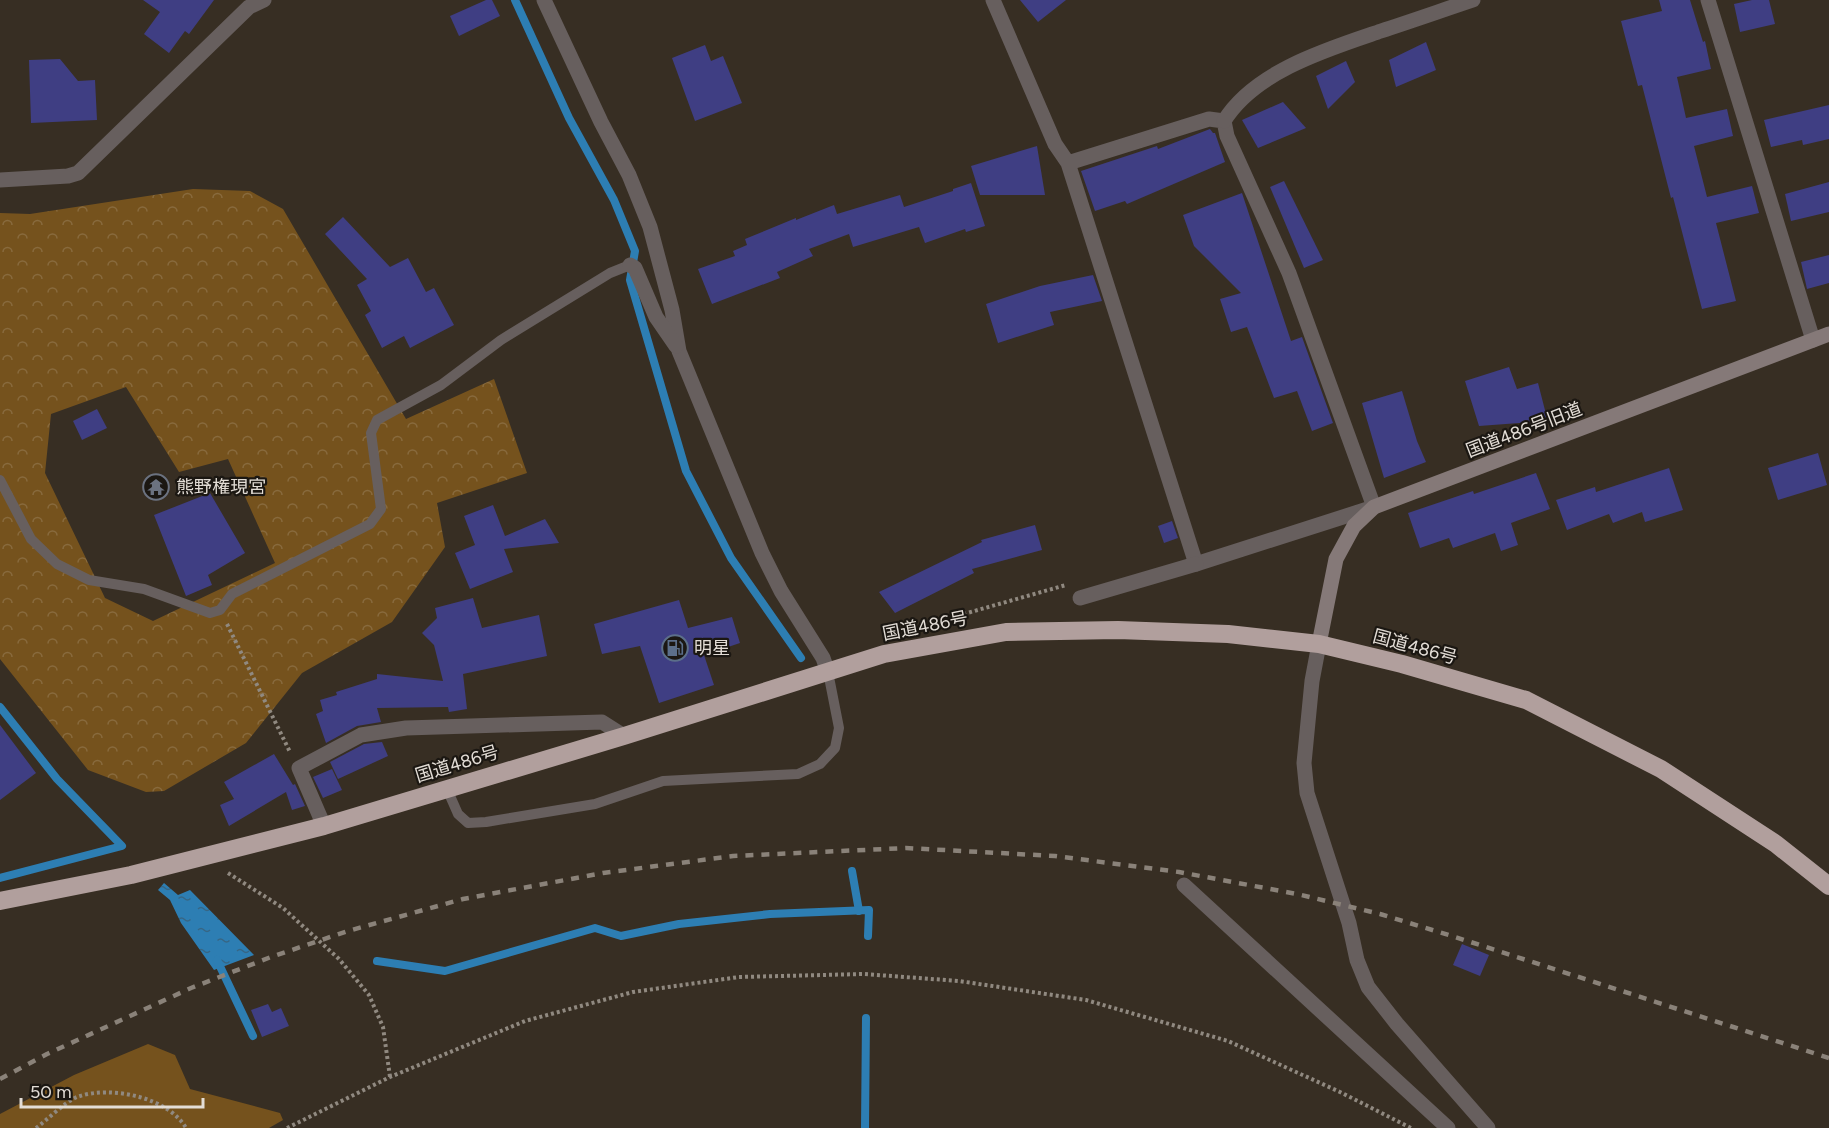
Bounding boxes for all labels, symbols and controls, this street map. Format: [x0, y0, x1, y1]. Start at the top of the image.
street label: 国道486号旧道 [1463, 398, 1585, 462]
temple icon: 熊野権現宮 [141, 472, 171, 502]
place label: 熊野権現宮 [176, 476, 266, 498]
street label: 国道486号 [880, 607, 970, 645]
street label: 国道486号 [1370, 625, 1460, 669]
fuel station icon: 明星 [660, 633, 690, 663]
place label: 明星 [694, 637, 730, 659]
street label: 国道486号 [412, 741, 502, 787]
scale bar [21, 1071, 202, 1109]
text: 50 m [30, 1081, 72, 1103]

